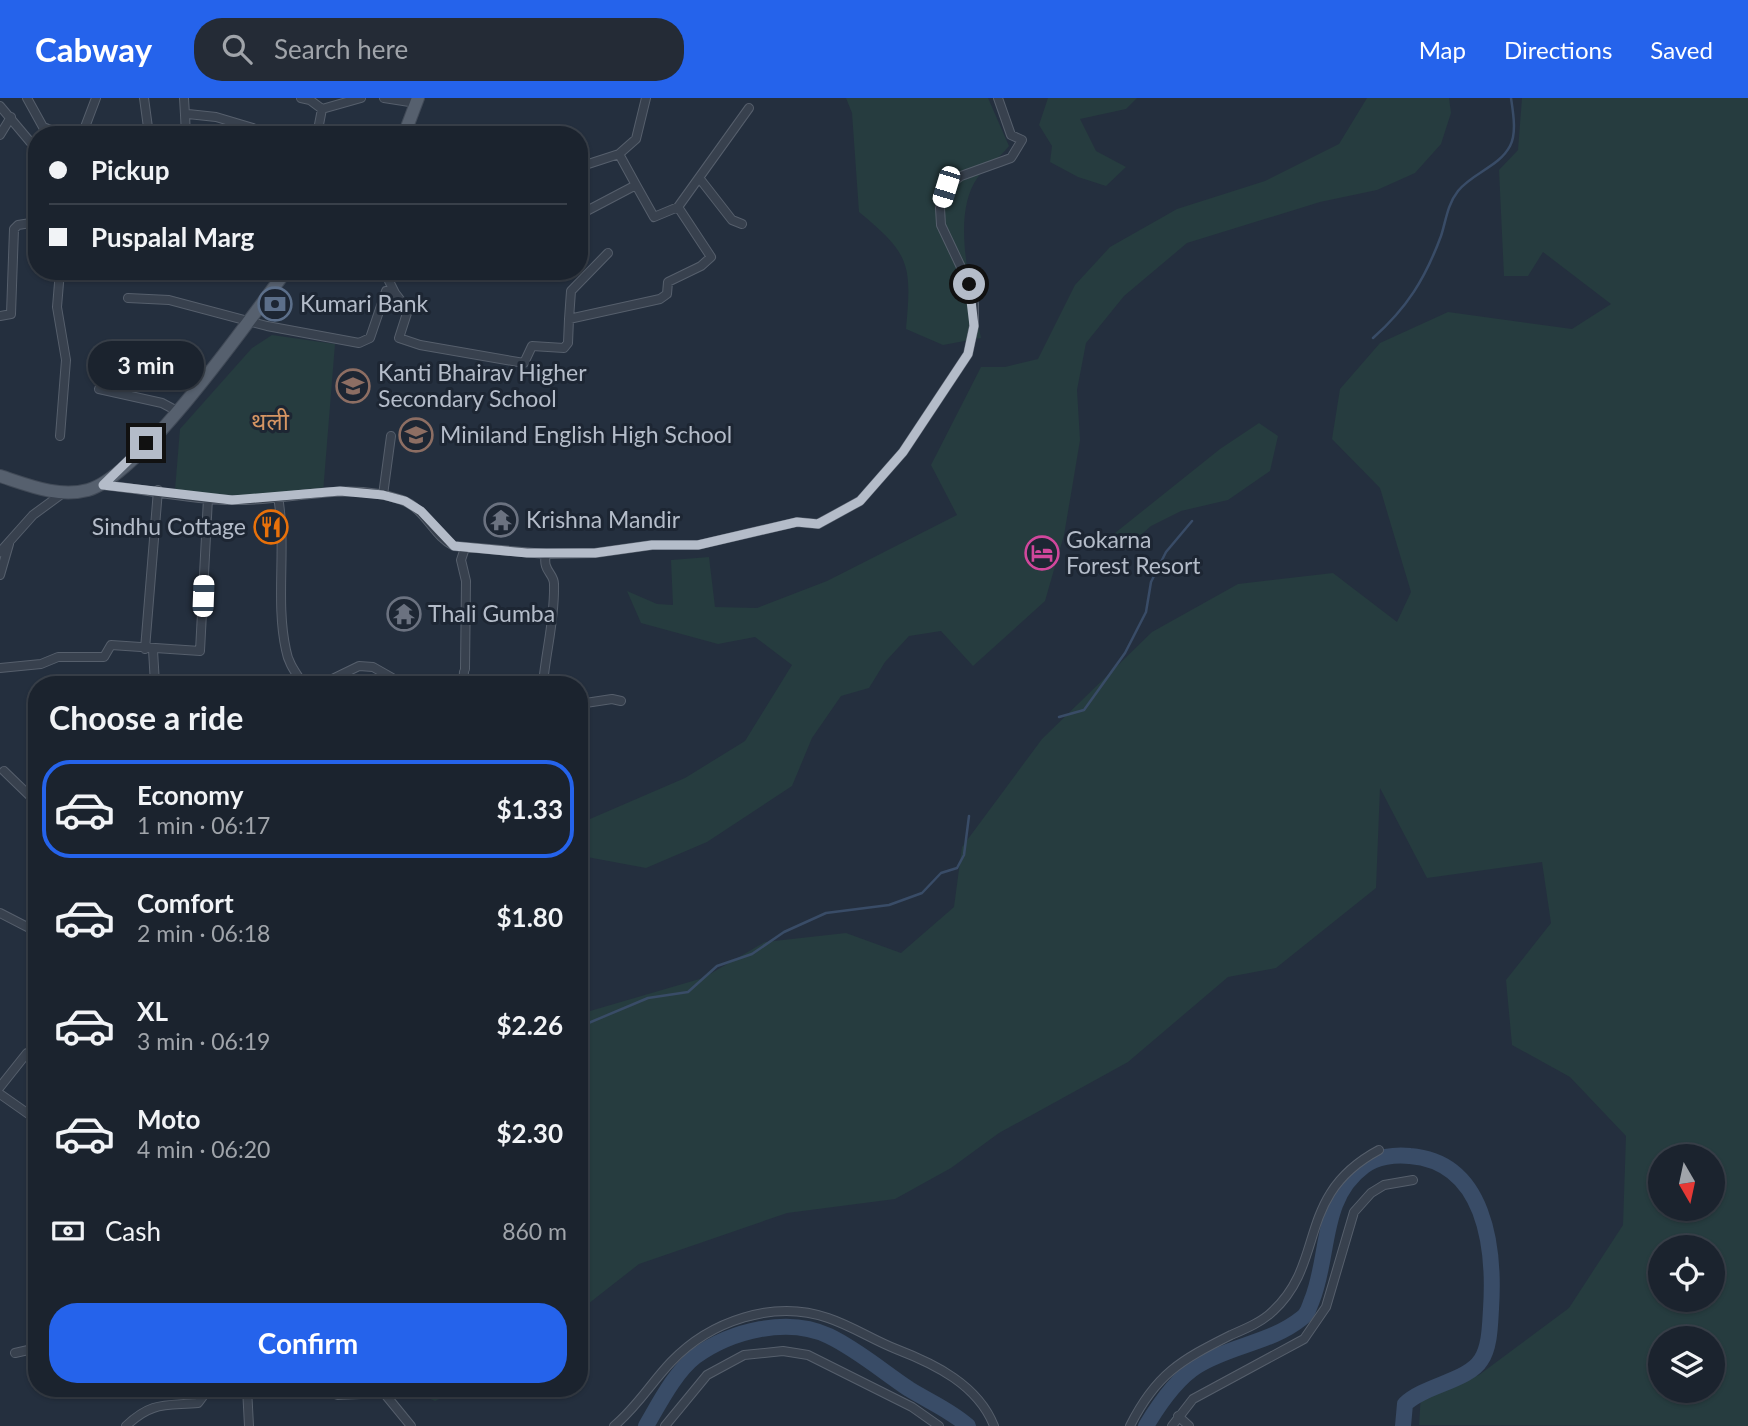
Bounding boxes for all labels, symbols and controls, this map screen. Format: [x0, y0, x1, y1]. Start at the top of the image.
search box [194, 18, 684, 81]
text: Cabway [35, 29, 152, 69]
icon: search [218, 30, 256, 68]
text: Search here [274, 33, 408, 65]
text: Map [1419, 35, 1466, 64]
text: Directions [1504, 35, 1612, 64]
text: Saved [1650, 35, 1713, 64]
text: Pickup [91, 154, 170, 186]
car [930, 164, 963, 210]
text: Puspalal Marg [91, 221, 254, 253]
route start [953, 268, 985, 300]
bank icon: Kumari Bank [256, 285, 294, 323]
place label: Kumari Bank [300, 289, 429, 317]
callout: 3 min [88, 342, 204, 390]
text: 3 min [117, 351, 175, 379]
place label: Kanti Bhairav Higher Secondary School [378, 358, 587, 412]
school or university icon: Kanti Bhairav Higher Secondary School [334, 367, 372, 405]
district label: थली [251, 406, 290, 435]
school or university icon: Miniland English High School [397, 416, 435, 454]
place label: Miniland English High School [440, 420, 732, 448]
route end [130, 427, 162, 459]
temple icon: Krishna Mandir [482, 501, 520, 539]
place label: Krishna Mandir [526, 505, 681, 533]
restaurant icon: Sindhu Cottage [252, 508, 290, 546]
place label: Sindhu Cottage [92, 512, 246, 540]
place label: Gokarna Forest Resort [1066, 525, 1201, 579]
hotel icon: Gokarna Forest Resort [1023, 534, 1061, 572]
car [192, 575, 215, 617]
temple icon: Thali Gumba [385, 595, 423, 633]
place label: Thali Gumba [428, 599, 555, 627]
text: Choose a ride [49, 698, 243, 737]
icon: car [53, 778, 116, 841]
text: Economy [137, 779, 243, 811]
text: $1.33 [497, 793, 563, 825]
text: 1 min · 06:17 [137, 811, 270, 839]
icon: car [53, 886, 116, 949]
text: Comfort [137, 887, 234, 919]
text: $1.80 [497, 901, 563, 933]
text: 2 min · 06:18 [137, 919, 270, 947]
icon: car [53, 994, 116, 1057]
text: XL [137, 995, 168, 1027]
text: $2.26 [497, 1009, 563, 1041]
text: 3 min · 06:19 [137, 1027, 270, 1055]
icon: car [53, 1102, 116, 1165]
text: Moto [137, 1103, 200, 1135]
text: $2.30 [497, 1117, 563, 1149]
text: 4 min · 06:20 [137, 1135, 270, 1163]
north arrow [1648, 1144, 1726, 1222]
map controls [1648, 1144, 1725, 1403]
icon: cash [49, 1212, 87, 1250]
text: Cash [105, 1215, 161, 1247]
text: 860 m [502, 1217, 567, 1245]
button: locate [1648, 1235, 1725, 1312]
button: Confirm [49, 1303, 567, 1383]
button: layers [1648, 1326, 1725, 1403]

